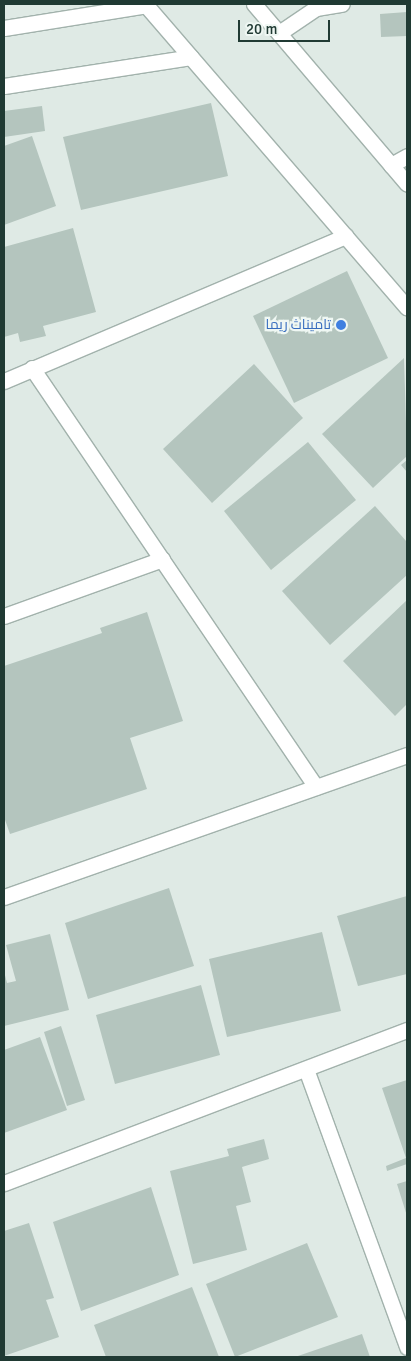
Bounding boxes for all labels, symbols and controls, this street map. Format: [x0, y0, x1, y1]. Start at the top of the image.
scale bar [241, 10, 334, 42]
text: 20 m [246, 20, 277, 38]
place label: تاميناث ريما [266, 317, 331, 333]
marker: تاميناث ريما [335, 319, 347, 331]

